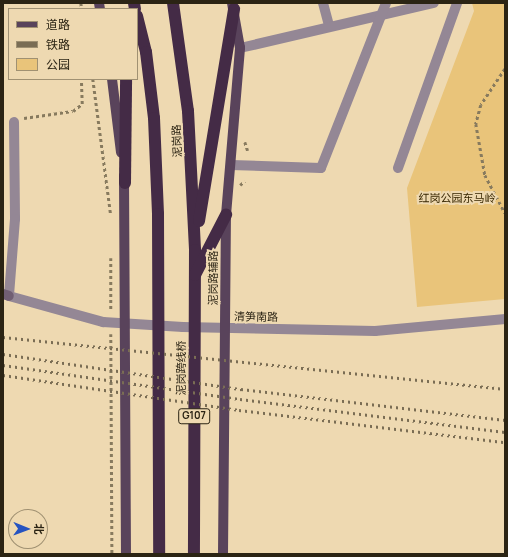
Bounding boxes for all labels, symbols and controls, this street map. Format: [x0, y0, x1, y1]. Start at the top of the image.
legend [8, 8, 138, 80]
text: 道路 [46, 16, 70, 33]
text: 铁路 [46, 36, 70, 53]
text: 公园 [46, 56, 70, 73]
street label: 泥岗路 [170, 124, 184, 158]
park label: 红岗公园东马岭 [419, 191, 495, 205]
street label: 泥岗路辅路 [206, 251, 220, 305]
street label: 清笋南路 [234, 310, 278, 324]
street label: 泥岗跨线桥 [174, 341, 188, 395]
road number: G107 [178, 408, 210, 424]
north arrow [8, 509, 48, 549]
text: 北 [32, 524, 47, 535]

